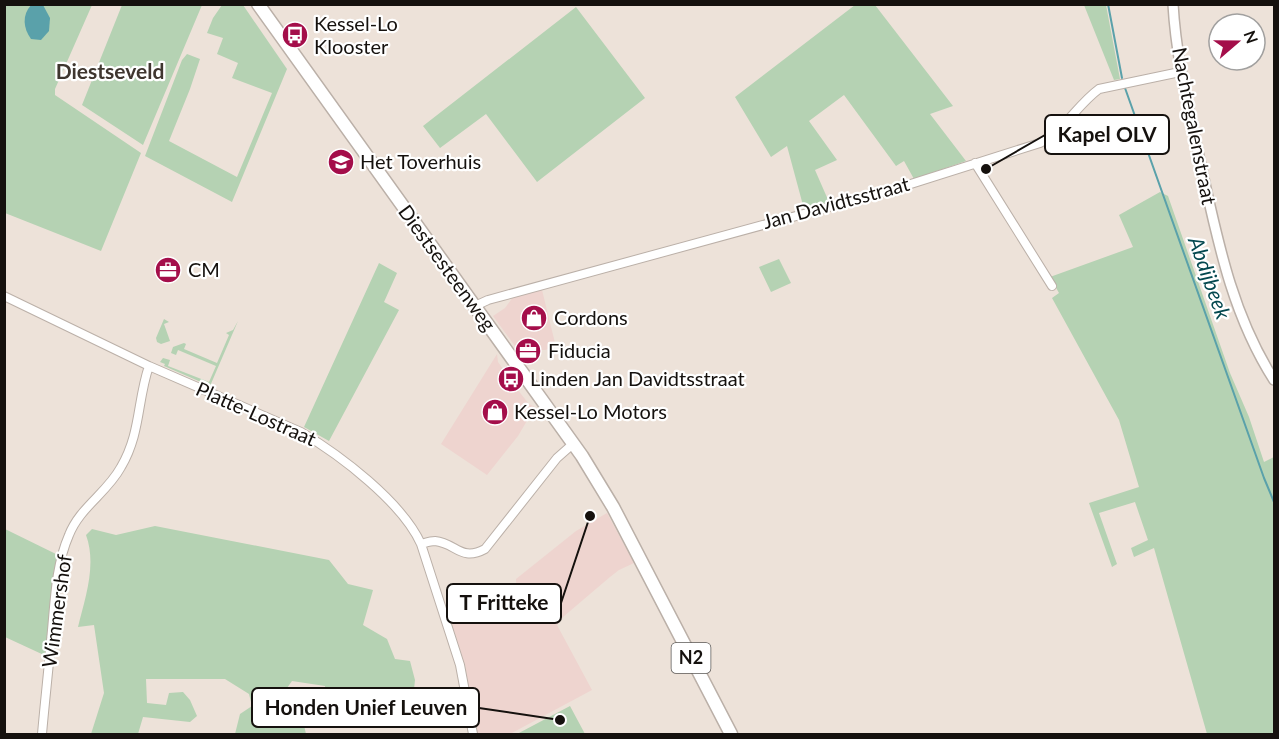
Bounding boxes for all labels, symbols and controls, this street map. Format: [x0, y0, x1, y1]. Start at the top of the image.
place label: Kessel-Lo Klooster [314, 11, 398, 58]
north arrow [1207, 12, 1267, 72]
bus stop icon: Kessel-Lo Klooster [280, 20, 310, 50]
text: N [1241, 28, 1263, 46]
street label: Nachtegalenstraat [1168, 45, 1222, 207]
district label: Diestseveld [56, 58, 164, 83]
callout: Kapel OLV [1045, 115, 1169, 154]
text: Kapel OLV [1057, 121, 1157, 146]
school or university icon: Het Toverhuis [326, 147, 356, 177]
place label: Het Toverhuis [360, 149, 481, 173]
street label: Jan Davidtsstraat [760, 171, 912, 233]
street label: Diestsesteenweg [394, 200, 502, 335]
water label: Abdijbeek [1184, 232, 1237, 323]
office icon: CM [153, 255, 183, 285]
place label: CM [188, 257, 220, 281]
shop icon: Cordons [519, 303, 549, 333]
place label: Cordons [554, 305, 628, 329]
office icon: Fiducia [513, 336, 543, 366]
place label: Fiducia [548, 338, 611, 362]
bus stop icon: Linden Jan Davidtsstraat [496, 364, 526, 394]
place label: Linden Jan Davidtsstraat [530, 366, 745, 390]
street label: Platte-Lostraat [193, 376, 320, 450]
shop icon: Kessel-Lo Motors [480, 397, 510, 427]
place label: Kessel-Lo Motors [514, 399, 667, 423]
street label: Wimmershof [36, 553, 76, 669]
callout: T Fritteke [447, 584, 561, 623]
text: T Fritteke [459, 589, 549, 614]
road number: N2 [672, 643, 710, 673]
callout: Honden Unief Leuven [252, 688, 479, 727]
text: Honden Unief Leuven [265, 694, 467, 719]

